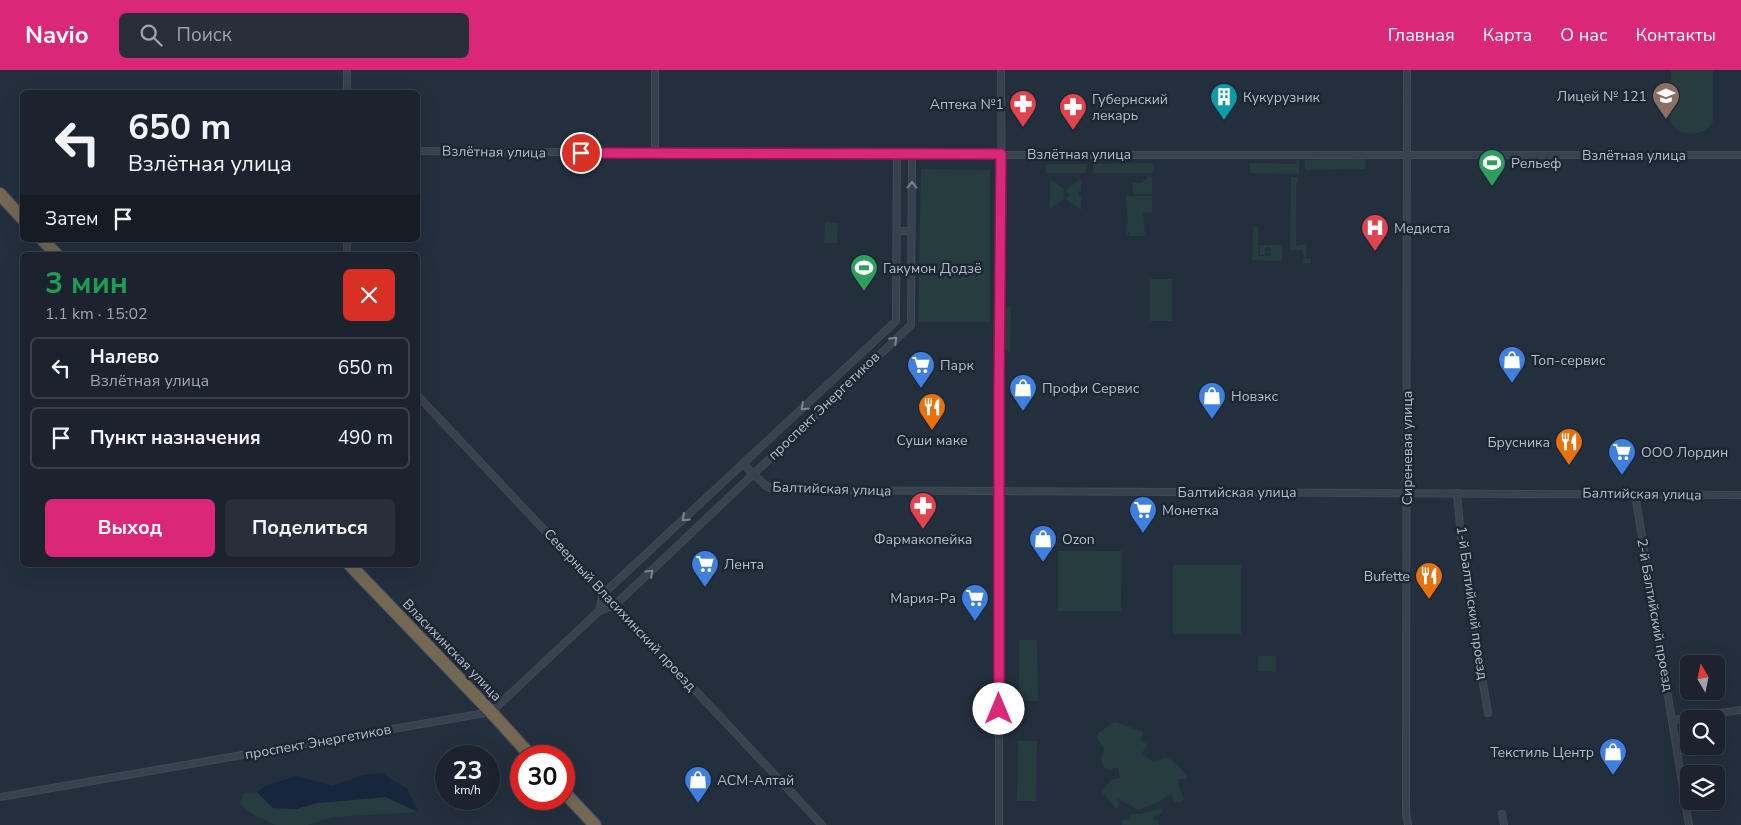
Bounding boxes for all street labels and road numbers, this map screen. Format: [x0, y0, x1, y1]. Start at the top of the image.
street label: Взлётная улица [442, 142, 546, 162]
street label: Взлётная улица [1027, 145, 1131, 164]
street label: Взлётная улица [1582, 146, 1686, 165]
street label: проспект Энергетиков [764, 347, 884, 464]
street label: Сиреневая улица [1398, 391, 1417, 505]
street label: Балтийская улица [772, 477, 892, 501]
street label: Балтийская улица [1177, 483, 1297, 502]
street label: Балтийская улица [1582, 483, 1702, 505]
street label: Северный Власихинский проезд [540, 525, 700, 695]
street label: 1-й Балтийский проезд [1452, 525, 1492, 681]
street label: 2-й Балтийский проезд [1632, 537, 1678, 693]
street label: Власихинская улица [398, 595, 506, 705]
street label: проспект Энергетиков [243, 720, 393, 764]

